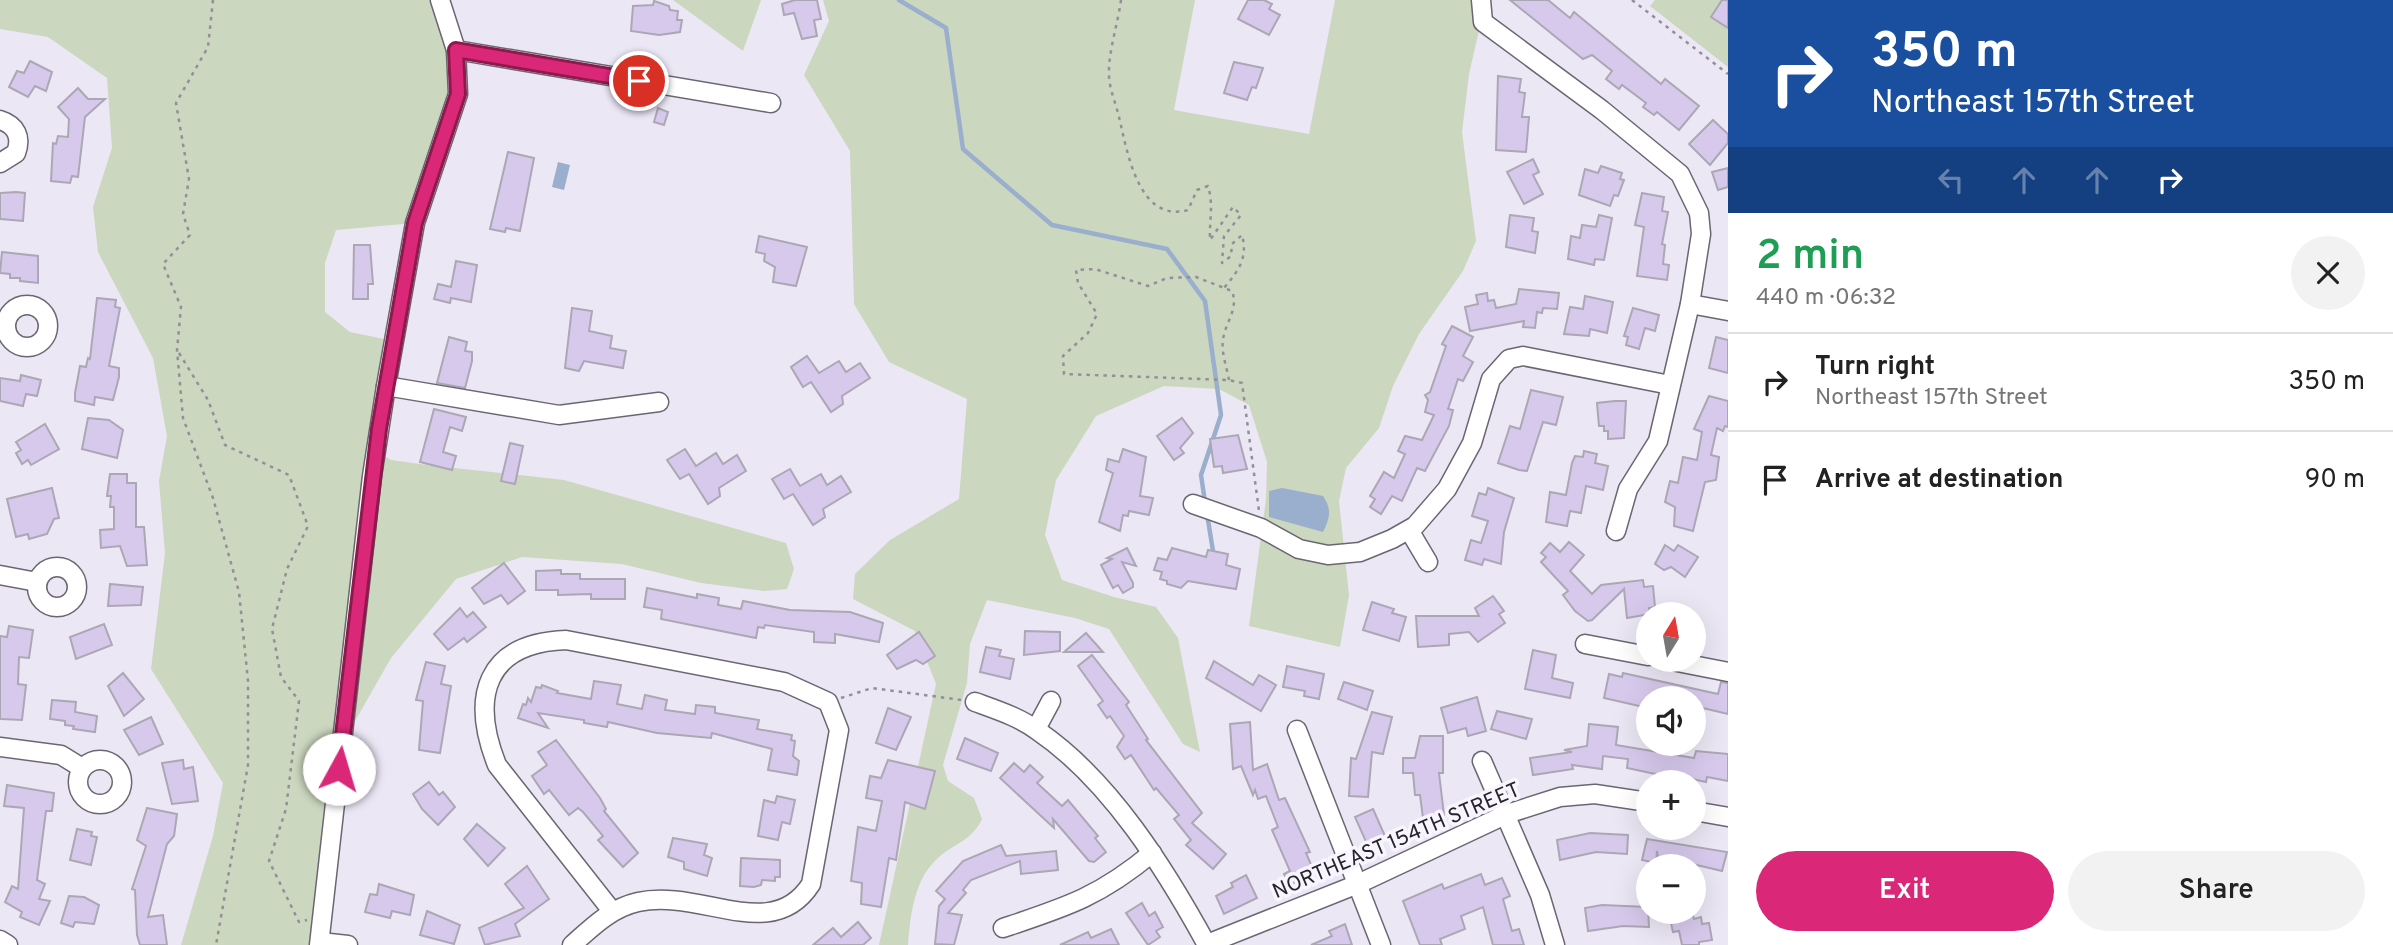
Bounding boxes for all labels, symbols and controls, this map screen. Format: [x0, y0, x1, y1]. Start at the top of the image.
text: 350 m [1871, 23, 2018, 85]
icon: right [1756, 28, 1847, 119]
pin [609, 51, 669, 111]
icon: arrive [620, 62, 658, 100]
text: Northeast 157th Street [1871, 84, 2195, 124]
icon: left [1932, 161, 1970, 199]
icon: ahead [2005, 161, 2043, 199]
icon: ahead [2078, 161, 2116, 199]
icon: right [2151, 161, 2189, 199]
text: 2 min [1756, 231, 1864, 284]
button: close [2291, 236, 2365, 310]
text: 440 m · 06:32 [1756, 284, 1896, 313]
text: Turn right [1815, 351, 1935, 384]
icon: right [1756, 363, 1794, 401]
text: 350 m [2288, 366, 2365, 399]
text: Northeast 157th Street [1815, 384, 2048, 413]
icon: arrive [1756, 461, 1794, 499]
text: Arrive at destination [1815, 464, 2063, 497]
text: 90 m [2305, 464, 2365, 497]
north arrow [1636, 602, 1706, 672]
map controls [1636, 602, 1706, 924]
button: sound [1636, 686, 1706, 756]
position arrow [302, 732, 376, 806]
button: + [1636, 770, 1706, 840]
street label: NORTHEAST 154TH STREET [1269, 777, 1525, 906]
button: Exit [1756, 851, 2054, 931]
button: Share [2068, 851, 2365, 931]
button: − [1636, 854, 1706, 924]

